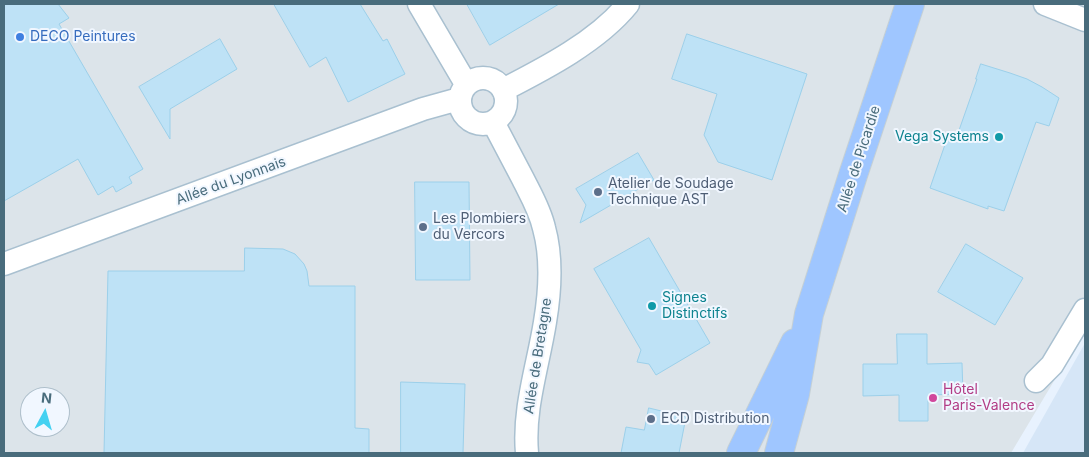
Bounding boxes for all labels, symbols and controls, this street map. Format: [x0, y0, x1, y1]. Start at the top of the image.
place label: DECO Peintures [30, 29, 136, 45]
marker: DECO Peintures [14, 31, 26, 43]
street label: Allée de Picardie [834, 104, 884, 214]
place label: Vega Systems [895, 129, 989, 145]
marker: Vega Systems [993, 131, 1005, 143]
street label: Allée du Lyonnais [174, 153, 288, 209]
place label: Atelier de Soudage Technique AST [608, 176, 734, 208]
marker: Atelier de Soudage Technique AST [592, 186, 604, 198]
place label: Les Plombiers du Vercors [433, 211, 526, 243]
marker: Les Plombiers du Vercors [417, 221, 429, 233]
place label: Signes Distinctifs [662, 290, 727, 322]
street label: Allée de Bretagne [521, 297, 555, 415]
marker: Signes Distinctifs [646, 300, 658, 312]
place label: Hôtel Paris-Valence [943, 382, 1035, 414]
north arrow [20, 387, 70, 437]
text: N [40, 389, 53, 407]
marker: Hôtel Paris-Valence [927, 392, 939, 404]
place label: ECD Distribution [661, 411, 770, 427]
marker: ECD Distribution [645, 413, 657, 425]

